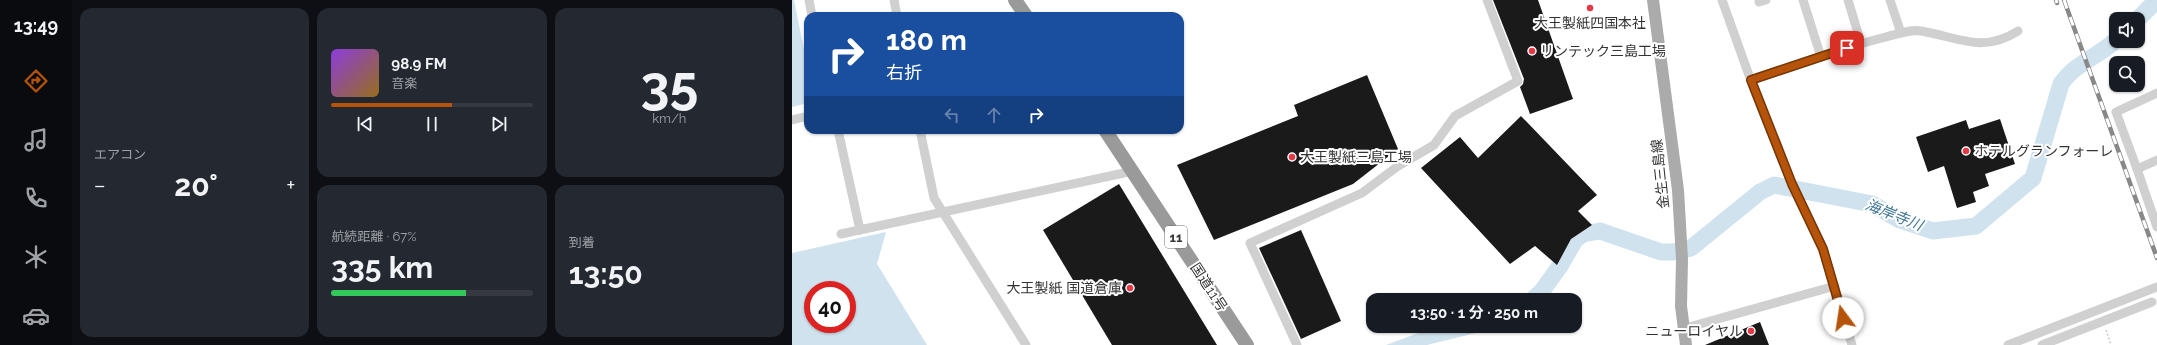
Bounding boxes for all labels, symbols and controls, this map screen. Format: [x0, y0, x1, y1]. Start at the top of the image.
marker: 大王製紙四国本社 [1585, 3, 1595, 13]
map controls [2109, 12, 2145, 92]
button: sound [2109, 12, 2145, 48]
text: 13:49 [14, 15, 58, 36]
place label: 大王製紙四国本社 [1534, 15, 1646, 31]
text: 180 m [886, 24, 967, 57]
icon: right [820, 28, 872, 80]
pin [1830, 31, 1864, 65]
icon: arrive [1836, 37, 1858, 59]
place label: リンテック三島工場 [1540, 43, 1666, 59]
marker: リンテック三島工場 [1527, 46, 1537, 56]
text: 35 [640, 54, 698, 115]
text: 98.9 FM [391, 55, 447, 73]
button: search [2109, 56, 2145, 92]
text: 右折 [886, 62, 922, 83]
icon: directions [22, 67, 50, 95]
text: 音楽 [391, 76, 417, 91]
icon: left [941, 104, 963, 126]
icon: ahead [983, 104, 1005, 126]
icon: right [1025, 104, 1047, 126]
text: km/h [652, 111, 686, 126]
icon: previous [354, 113, 376, 135]
icon: pause [421, 113, 443, 135]
icon: next [488, 113, 510, 135]
icon: music [22, 126, 50, 154]
street label: 金生三島線 [1648, 138, 1672, 210]
place label: ホテルグランフォーレ [1974, 143, 2114, 159]
marker: ホテルグランフォーレ [1961, 146, 1971, 156]
text: エアコン [94, 147, 146, 162]
place label: 大王製紙三島工場 [1300, 149, 1412, 165]
marker: 大王製紙三島工場 [1287, 152, 1297, 162]
text: 20° [174, 168, 218, 203]
text: − [94, 172, 106, 198]
text: + [286, 172, 295, 198]
icon: phone [22, 184, 50, 212]
water label: 海岸寺川 [1863, 195, 1927, 235]
road number: 11 [1165, 226, 1187, 248]
text: 航続距離 · 67% [331, 229, 417, 244]
text: 到着 [569, 235, 595, 250]
icon: climate [22, 243, 50, 271]
text: 335 km [331, 250, 433, 285]
text: 13:50 [569, 256, 643, 291]
street label: 国道11号 [1188, 260, 1230, 314]
place label: 大王製紙 国道倉庫 [1006, 280, 1122, 296]
speed limit sign: 40 [804, 281, 856, 333]
marker: 大王製紙 国道倉庫 [1125, 283, 1135, 293]
position arrow [1822, 297, 1864, 339]
icon: car [22, 302, 50, 330]
text: 13:50 · 1 分 · 250 m [1410, 304, 1538, 322]
place label: ニューロイヤル [1645, 323, 1743, 339]
marker: ニューロイヤル [1746, 326, 1756, 336]

